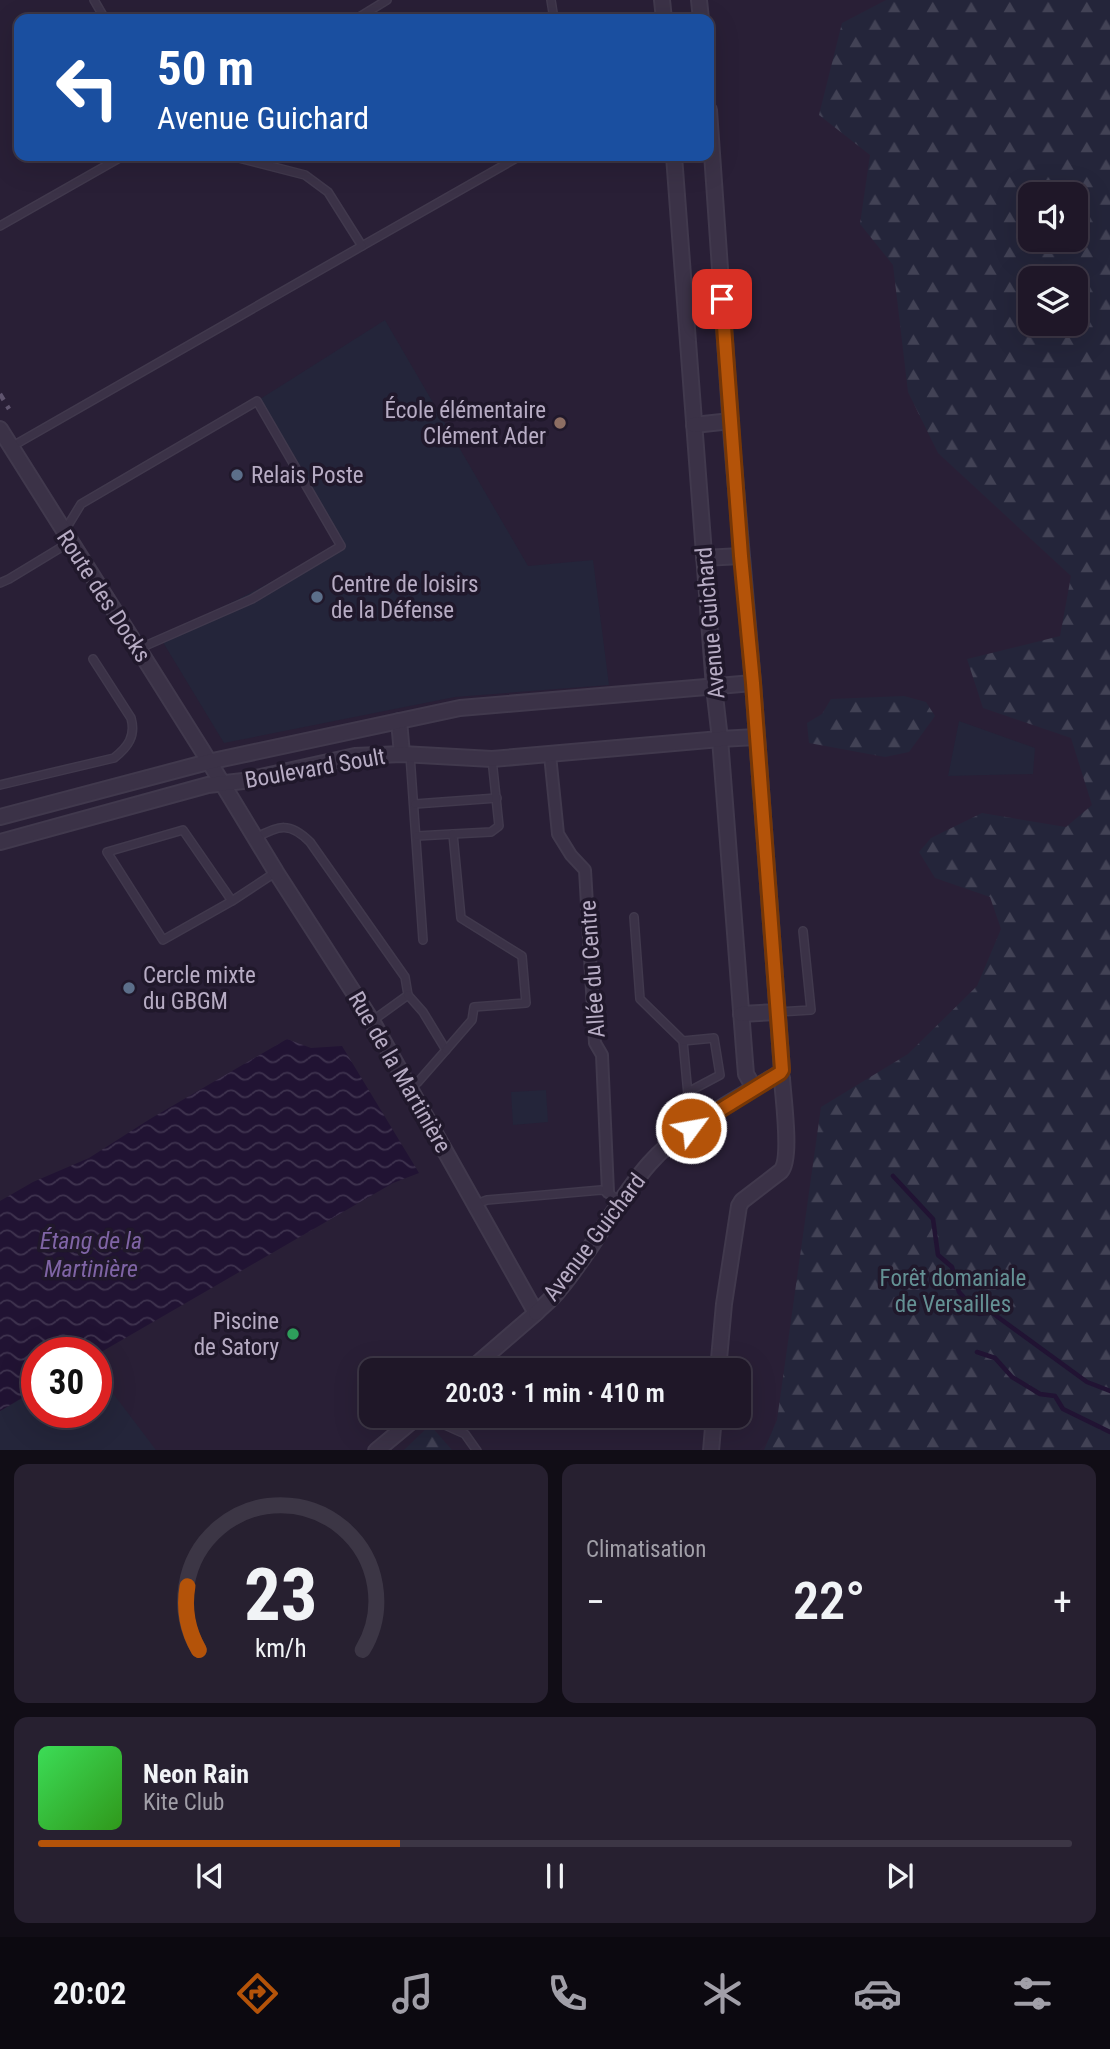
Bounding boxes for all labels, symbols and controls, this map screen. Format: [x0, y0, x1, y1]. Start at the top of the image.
text: 50 m [157, 40, 254, 97]
icon: left [42, 42, 133, 133]
text: Avenue Guichard [157, 99, 369, 137]
map controls [1018, 182, 1088, 336]
button: sound [1018, 182, 1088, 252]
button: layers [1018, 266, 1088, 336]
pin [692, 269, 752, 329]
icon: arrive [703, 280, 741, 318]
place label: École élémentaire Clément Ader [385, 396, 546, 450]
marker: École élémentaire Clément Ader [552, 415, 568, 431]
place label: Relais Poste [251, 462, 364, 489]
marker: Relais Poste [229, 467, 245, 483]
street label: Route des Docks [51, 525, 156, 667]
street label: Avenue Guichard [690, 546, 731, 700]
place label: Centre de loisirs de la Défense [331, 571, 478, 624]
marker: Centre de loisirs de la Défense [309, 589, 325, 605]
street label: Boulevard Soult [243, 743, 387, 794]
street label: Allée du Centre [574, 899, 611, 1039]
place label: Cercle mixte du GBGM [143, 962, 256, 1015]
marker: Cercle mixte du GBGM [121, 980, 137, 996]
street label: Rue de la Martinière [343, 987, 457, 1157]
position arrow [654, 1091, 728, 1165]
street label: Avenue Guichard [538, 1168, 651, 1306]
water label: Étang de la Martinière [40, 1227, 142, 1283]
park label: Forêt domaniale de Versailles [880, 1265, 1026, 1318]
place label: Piscine de Satory [194, 1308, 279, 1361]
marker: Piscine de Satory [285, 1326, 301, 1342]
speed limit sign: 30 [21, 1337, 112, 1428]
text: 20:03 · 1 min · 410 m [445, 1378, 665, 1408]
text: Climatisation [586, 1536, 706, 1563]
text: 23 [244, 1552, 318, 1638]
text: 22° [793, 1571, 865, 1632]
text: − [586, 1580, 605, 1624]
text: + [1053, 1580, 1072, 1624]
text: km/h [255, 1633, 307, 1662]
text: Neon Rain [143, 1759, 249, 1789]
text: Kite Club [143, 1789, 224, 1816]
icon: previous [191, 1857, 229, 1895]
icon: pause [536, 1857, 574, 1895]
icon: next [881, 1857, 919, 1895]
icon: directions [233, 1969, 282, 2018]
icon: music [388, 1969, 437, 2018]
icon: phone [543, 1969, 592, 2018]
icon: climate [698, 1969, 747, 2018]
icon: car [853, 1969, 902, 2018]
icon: filters [1008, 1969, 1057, 2018]
text: 20:02 [53, 1974, 126, 2012]

